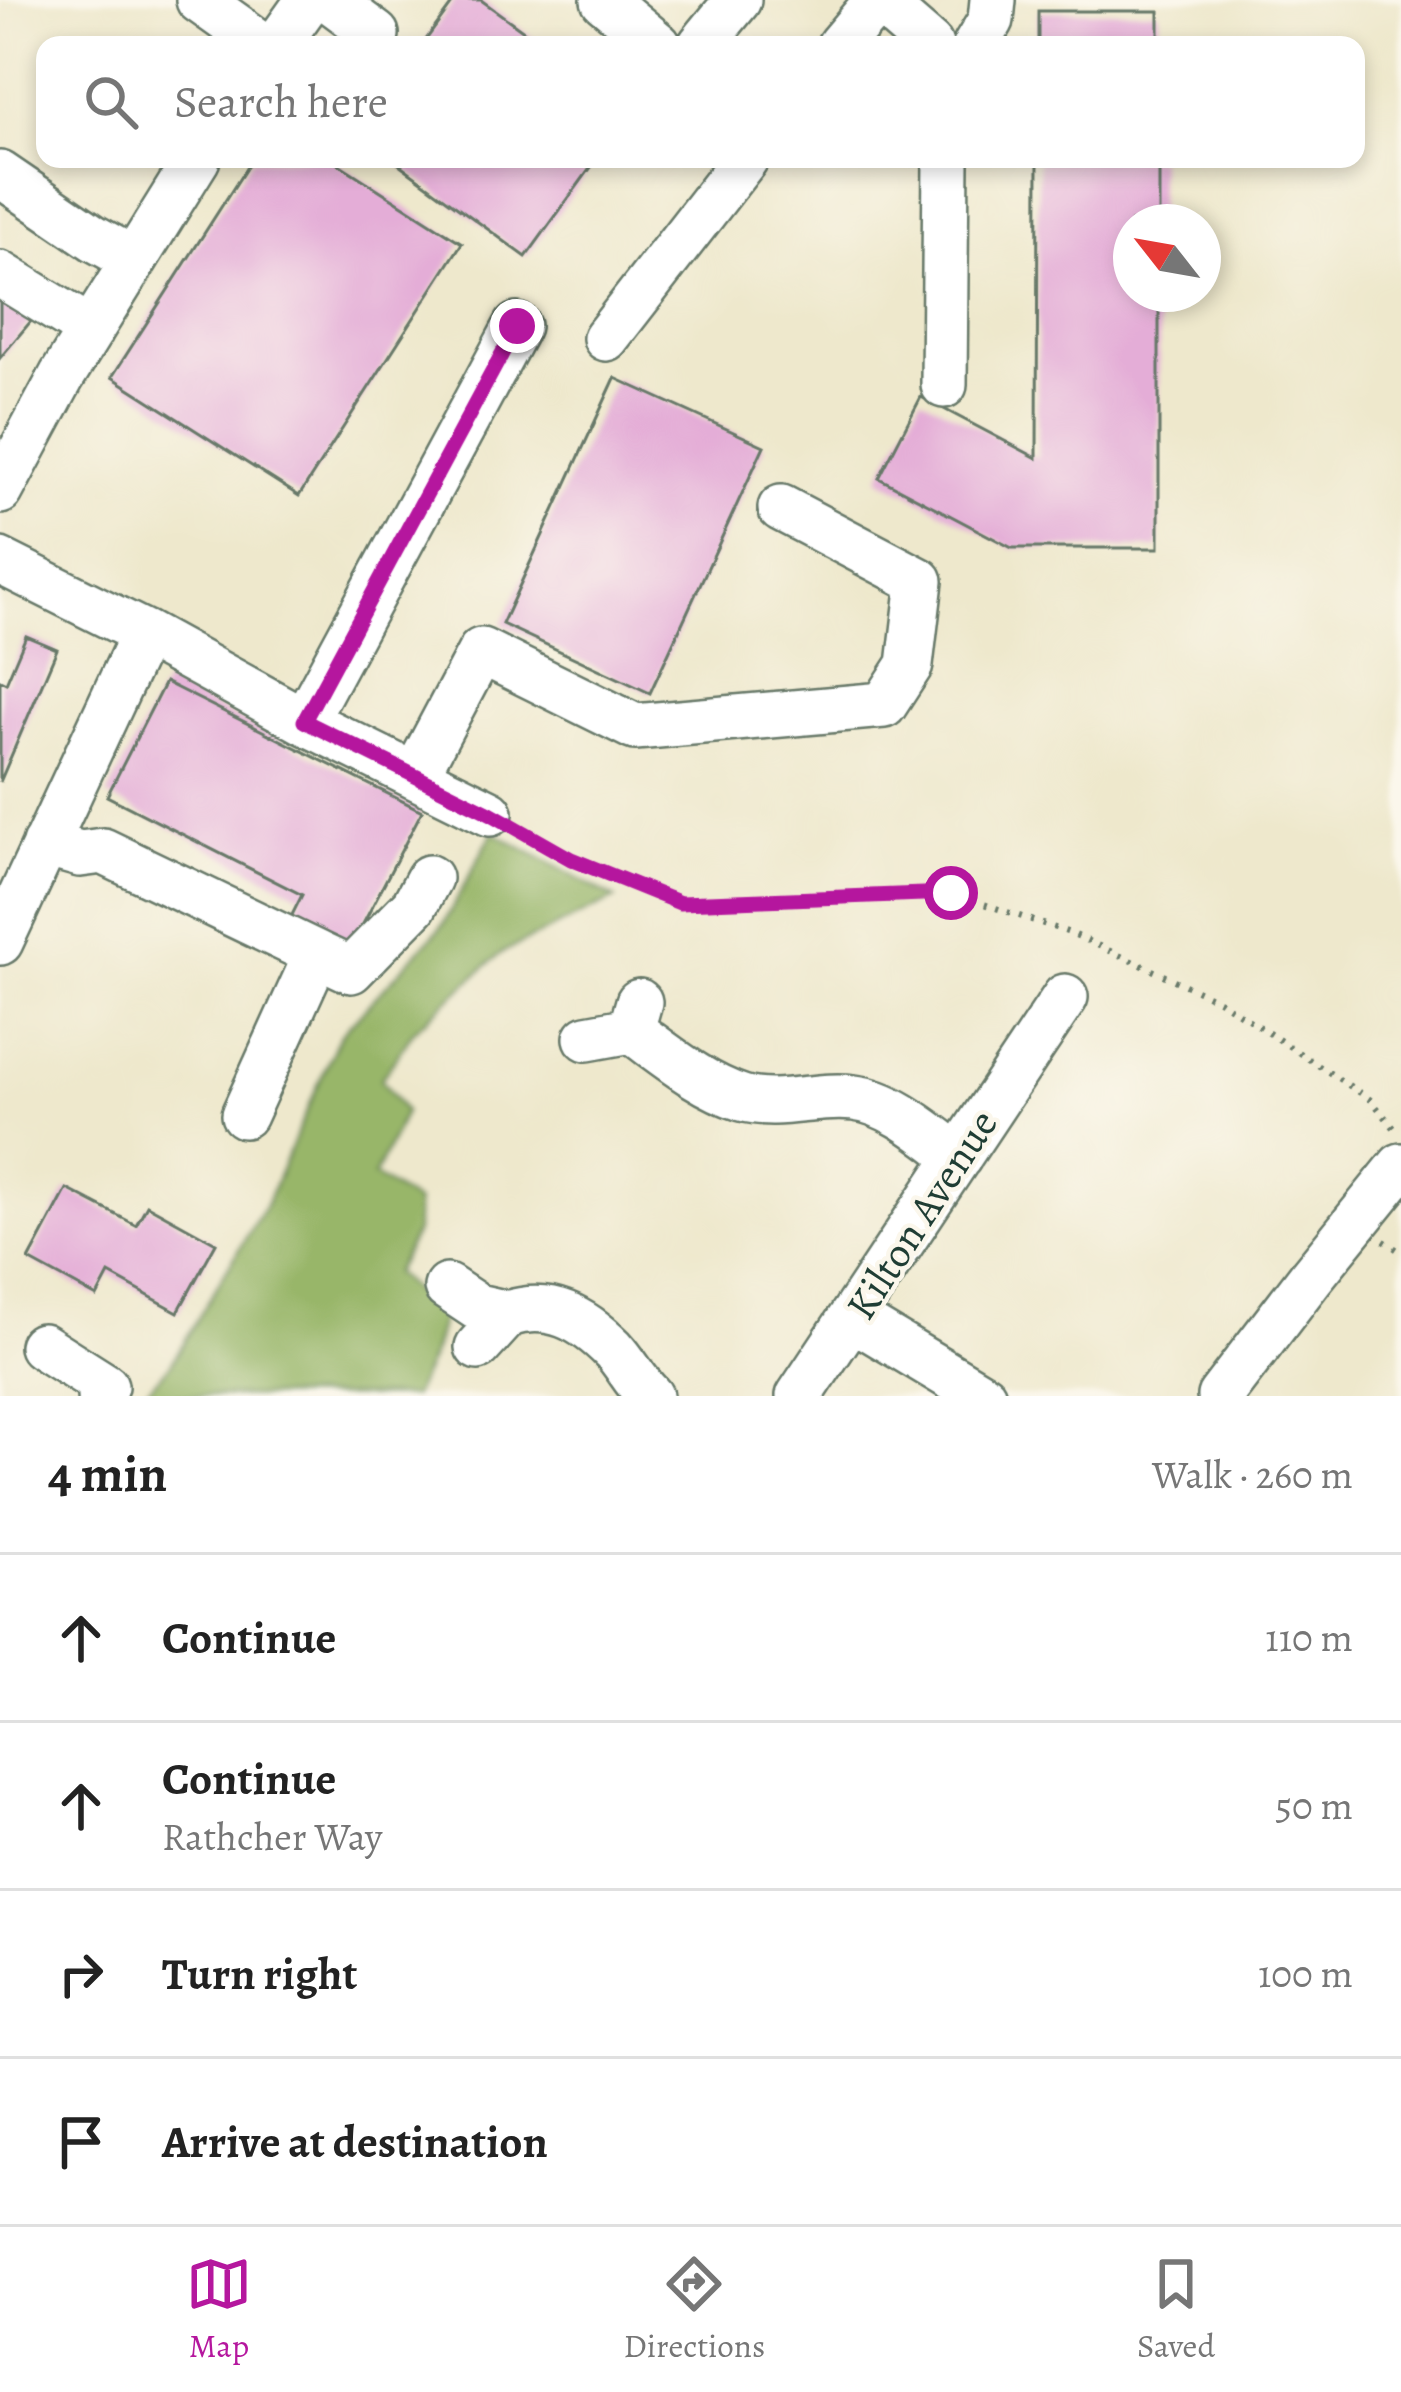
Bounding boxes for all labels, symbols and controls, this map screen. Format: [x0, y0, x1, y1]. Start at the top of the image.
search box [36, 36, 1365, 168]
icon: search [78, 69, 144, 135]
text: Search here [174, 71, 388, 133]
north arrow [1113, 204, 1221, 312]
route end [490, 299, 544, 353]
route start [924, 866, 978, 920]
street label: Kilton Avenue [832, 1098, 1011, 1330]
text: 4 min [48, 1439, 167, 1509]
text: Walk · 260 m [1152, 1448, 1353, 1501]
icon: ahead [48, 1605, 114, 1671]
text: Continue [162, 1607, 336, 1669]
text: 110 m [1265, 1611, 1353, 1664]
text: Continue [162, 1748, 336, 1810]
icon: ahead [48, 1773, 114, 1839]
text: 50 m [1275, 1779, 1353, 1832]
text: Rathcher Way [162, 1810, 382, 1863]
icon: right [48, 1941, 114, 2007]
text: Turn right [162, 1943, 357, 2005]
text: 100 m [1258, 1947, 1353, 2000]
icon: arrive [48, 2109, 114, 2175]
text: Arrive at destination [162, 2111, 548, 2173]
tab: Map [186, 2251, 252, 2368]
tab: Directions [624, 2251, 765, 2368]
tab: Saved [1137, 2251, 1215, 2368]

